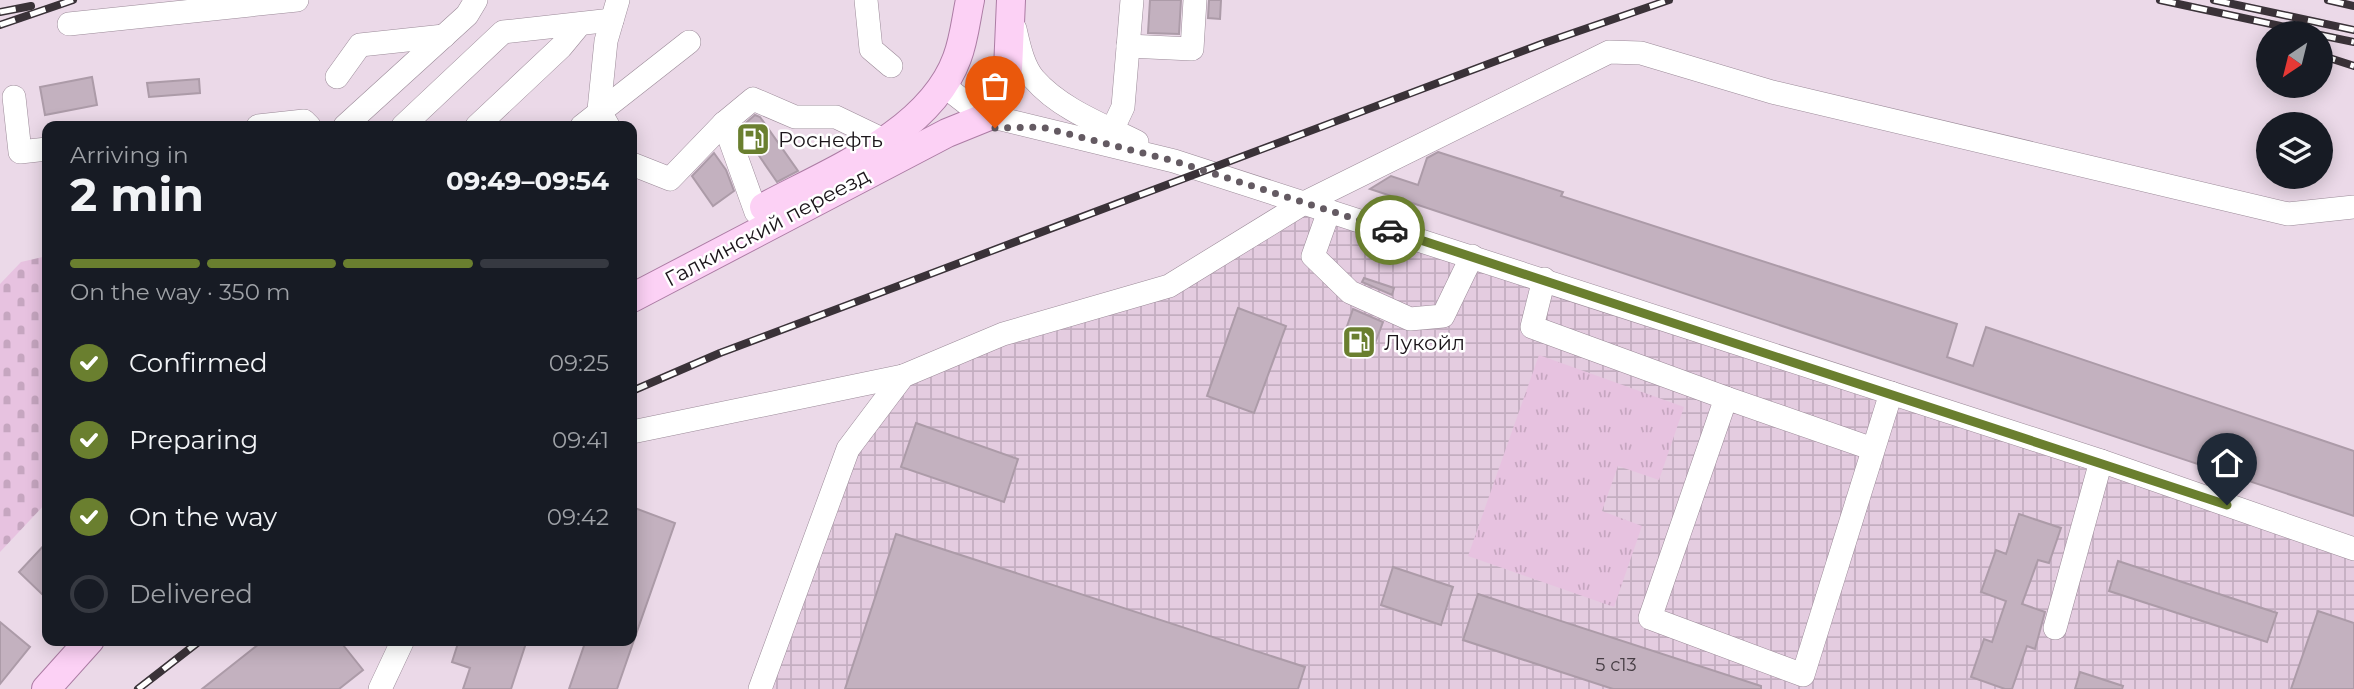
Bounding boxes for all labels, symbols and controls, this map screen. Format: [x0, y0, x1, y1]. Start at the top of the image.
north arrow [2256, 21, 2333, 98]
map controls [2256, 21, 2333, 189]
pin [965, 56, 1025, 128]
icon: bag [976, 67, 1014, 105]
button: layers [2256, 112, 2333, 189]
fuel station icon: Роснефть [734, 120, 772, 158]
place label: Роснефть [778, 127, 883, 152]
text: Arriving in [70, 141, 189, 169]
street label: Галкинский переезд [660, 162, 874, 292]
text: 09:49–09:54 [446, 165, 609, 197]
text: 2 min [70, 166, 204, 223]
courier [1355, 195, 1425, 265]
icon: car [1371, 211, 1409, 249]
text: On the way · 350 m [70, 278, 290, 306]
fuel station icon: Лукойл [1340, 323, 1378, 361]
place label: Лукойл [1384, 330, 1465, 355]
icon: check [70, 344, 108, 382]
text: Confirmed [129, 347, 268, 379]
text: 09:25 [549, 349, 609, 377]
icon: check [70, 421, 108, 459]
text: Preparing [129, 424, 258, 456]
text: 09:41 [552, 426, 609, 454]
pin [2197, 433, 2257, 505]
icon: home [2208, 444, 2246, 482]
icon: check [70, 498, 108, 536]
text: On the way [129, 501, 277, 533]
text: 09:42 [547, 503, 609, 531]
text: Delivered [129, 578, 253, 610]
house number: 5 с13 [1595, 654, 1637, 676]

